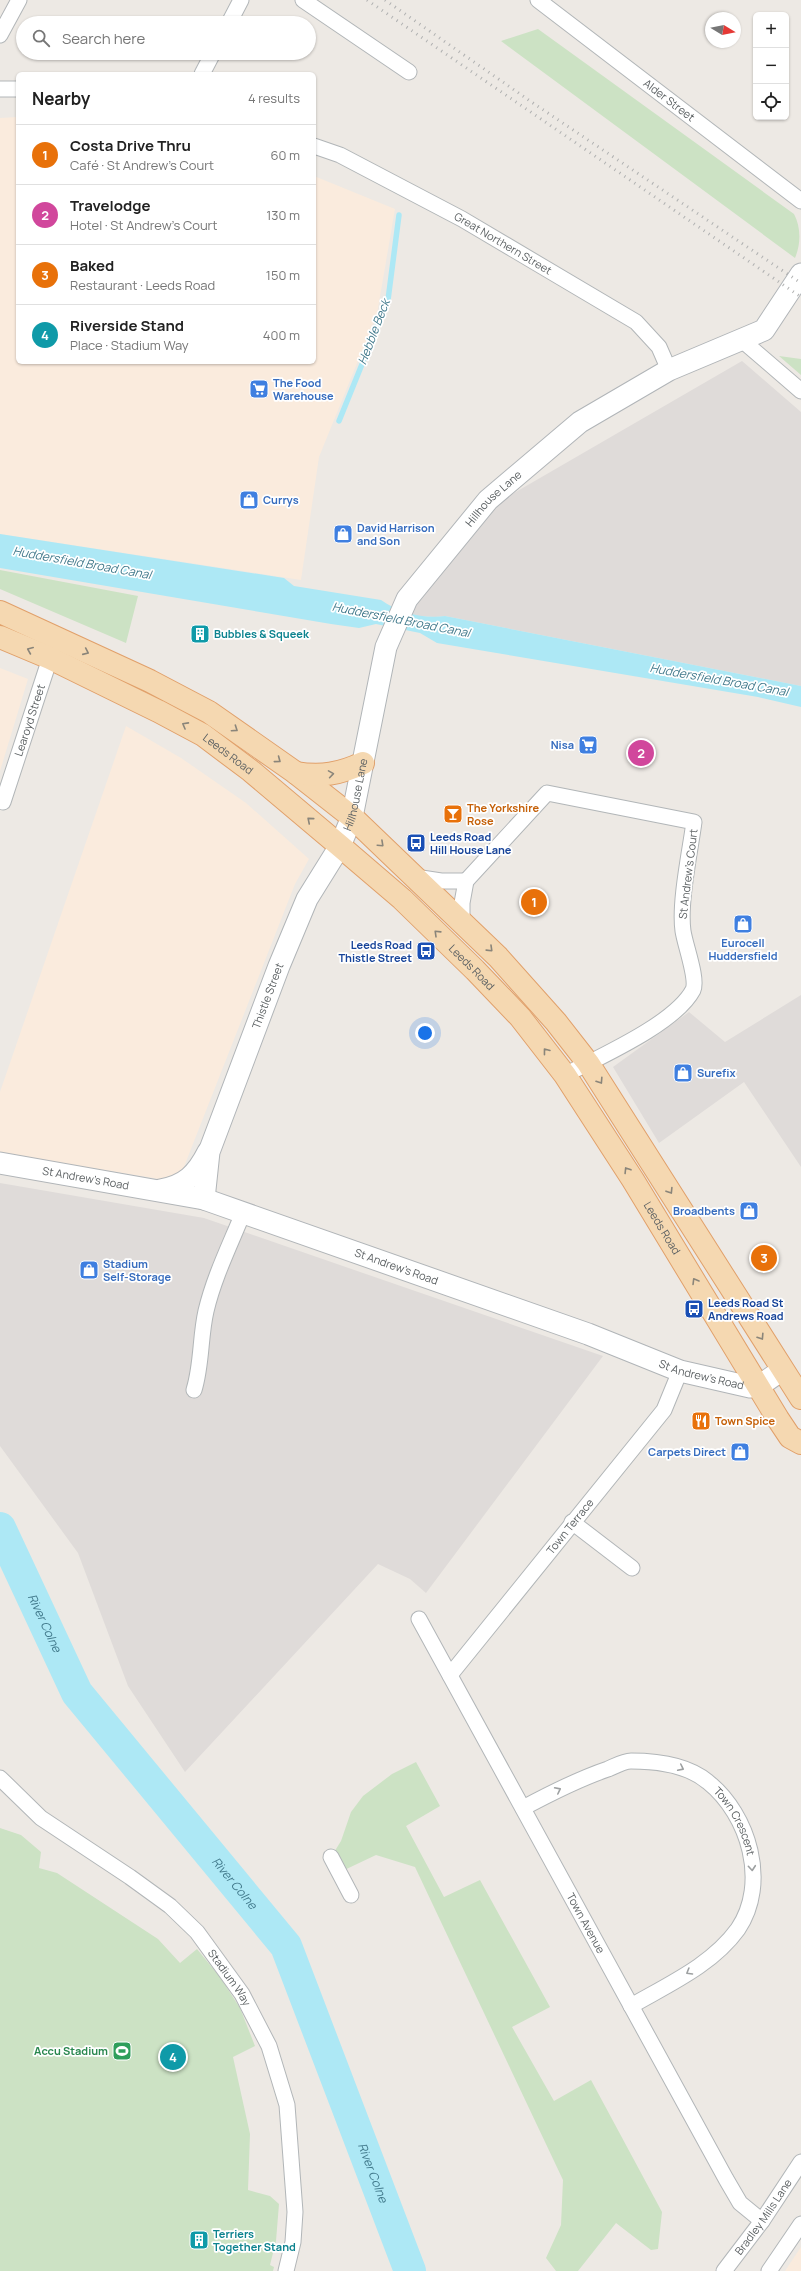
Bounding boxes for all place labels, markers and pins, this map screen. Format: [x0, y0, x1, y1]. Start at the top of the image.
place label: The Food Warehouse [273, 375, 334, 403]
supermarket icon: The Food Warehouse [248, 378, 270, 400]
shop icon: Currys [238, 489, 260, 511]
place label: Currys [263, 492, 299, 507]
place label: David Harrison and Son [357, 520, 435, 548]
shop icon: David Harrison and Son [332, 523, 354, 545]
building icon: Bubbles & Squeek [189, 623, 211, 645]
place label: Bubbles & Squeek [214, 626, 310, 641]
supermarket icon: Nisa [577, 734, 599, 756]
place label: Nisa [551, 737, 574, 752]
pin: 2 [628, 738, 654, 768]
place label: The Yorkshire Rose [467, 800, 539, 828]
bar icon: The Yorkshire Rose [442, 803, 464, 825]
place label: Leeds Road Hill House Lane [430, 829, 512, 857]
bus stop icon: Leeds Road Hill House Lane [405, 832, 427, 854]
pin: 1 [521, 887, 547, 917]
shop icon: Eurocell Huddersfield [732, 913, 754, 935]
place label: Eurocell Huddersfield [708, 935, 778, 963]
place label: Leeds Road Thistle Street [338, 937, 412, 965]
bus stop icon: Leeds Road Thistle Street [415, 940, 437, 962]
shop icon: Surefix [672, 1062, 694, 1084]
place label: Surefix [697, 1065, 736, 1080]
shop icon: Broadbents [738, 1200, 760, 1222]
place label: Broadbents [673, 1203, 735, 1218]
pin: 3 [751, 1243, 777, 1273]
place label: Stadium Self-Storage [103, 1256, 172, 1284]
shop icon: Stadium Self-Storage [78, 1259, 100, 1281]
place label: Leeds Road St Andrews Road [708, 1295, 784, 1323]
bus stop icon: Leeds Road St Andrews Road [683, 1298, 705, 1320]
restaurant icon: Town Spice [690, 1410, 712, 1432]
place label: Town Spice [715, 1413, 776, 1428]
shop icon: Carpets Direct [729, 1441, 751, 1463]
place label: Carpets Direct [648, 1444, 726, 1459]
sports icon: Accu Stadium [111, 2040, 133, 2062]
pin: 4 [160, 2042, 186, 2072]
place label: Accu Stadium [34, 2043, 108, 2058]
place label: Terriers Together Stand [213, 2226, 296, 2254]
building icon: Terriers Together Stand [188, 2229, 210, 2251]

